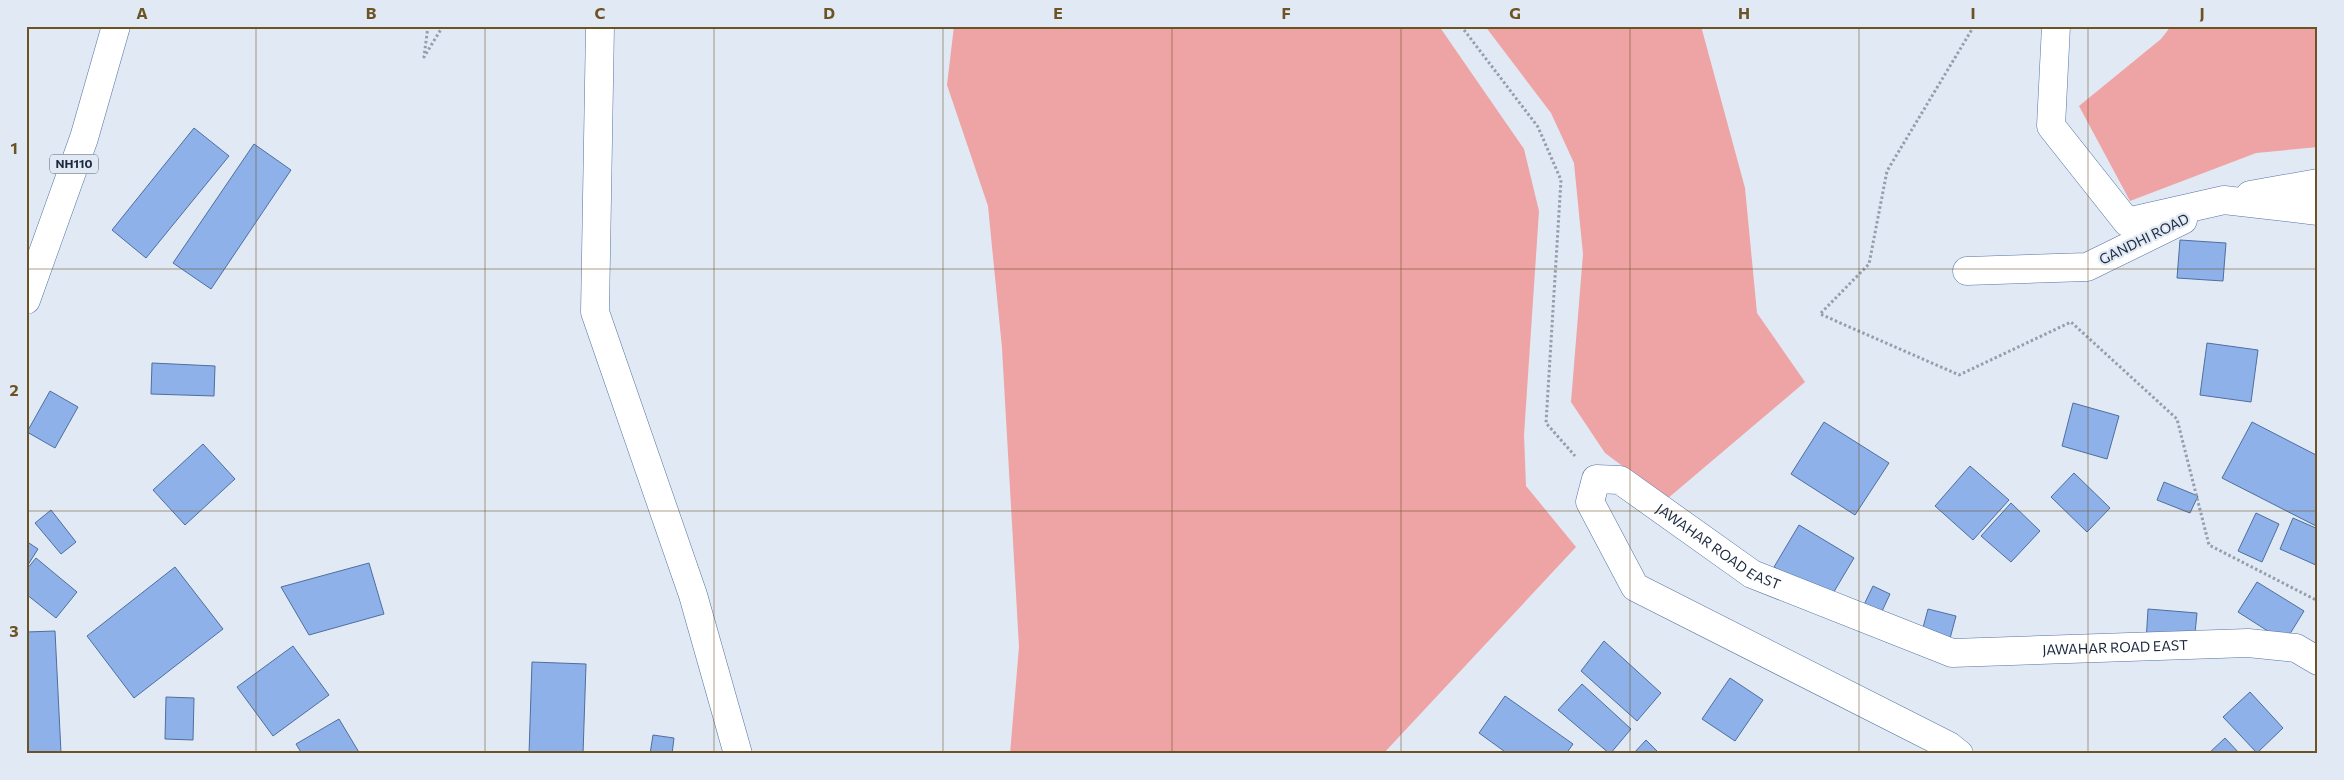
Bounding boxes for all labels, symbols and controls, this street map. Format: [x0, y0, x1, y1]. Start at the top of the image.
text: A [136, 3, 148, 22]
text: B [366, 3, 377, 22]
text: C [595, 3, 606, 22]
text: D [823, 3, 835, 22]
text: E [1053, 3, 1063, 22]
text: F [1281, 3, 1291, 22]
text: G [1509, 3, 1521, 22]
text: H [1738, 3, 1750, 22]
text: I [1970, 3, 1976, 22]
text: J [2199, 3, 2205, 22]
text: 1 [10, 138, 18, 157]
road number: NH110 [50, 154, 98, 173]
street label: GANDHI ROAD [2096, 209, 2192, 268]
text: 2 [9, 380, 19, 399]
street label: JAWAHAR ROAD EAST [1653, 500, 1783, 593]
text: 3 [9, 621, 19, 640]
street label: JAWAHAR ROAD EAST [2042, 636, 2188, 658]

